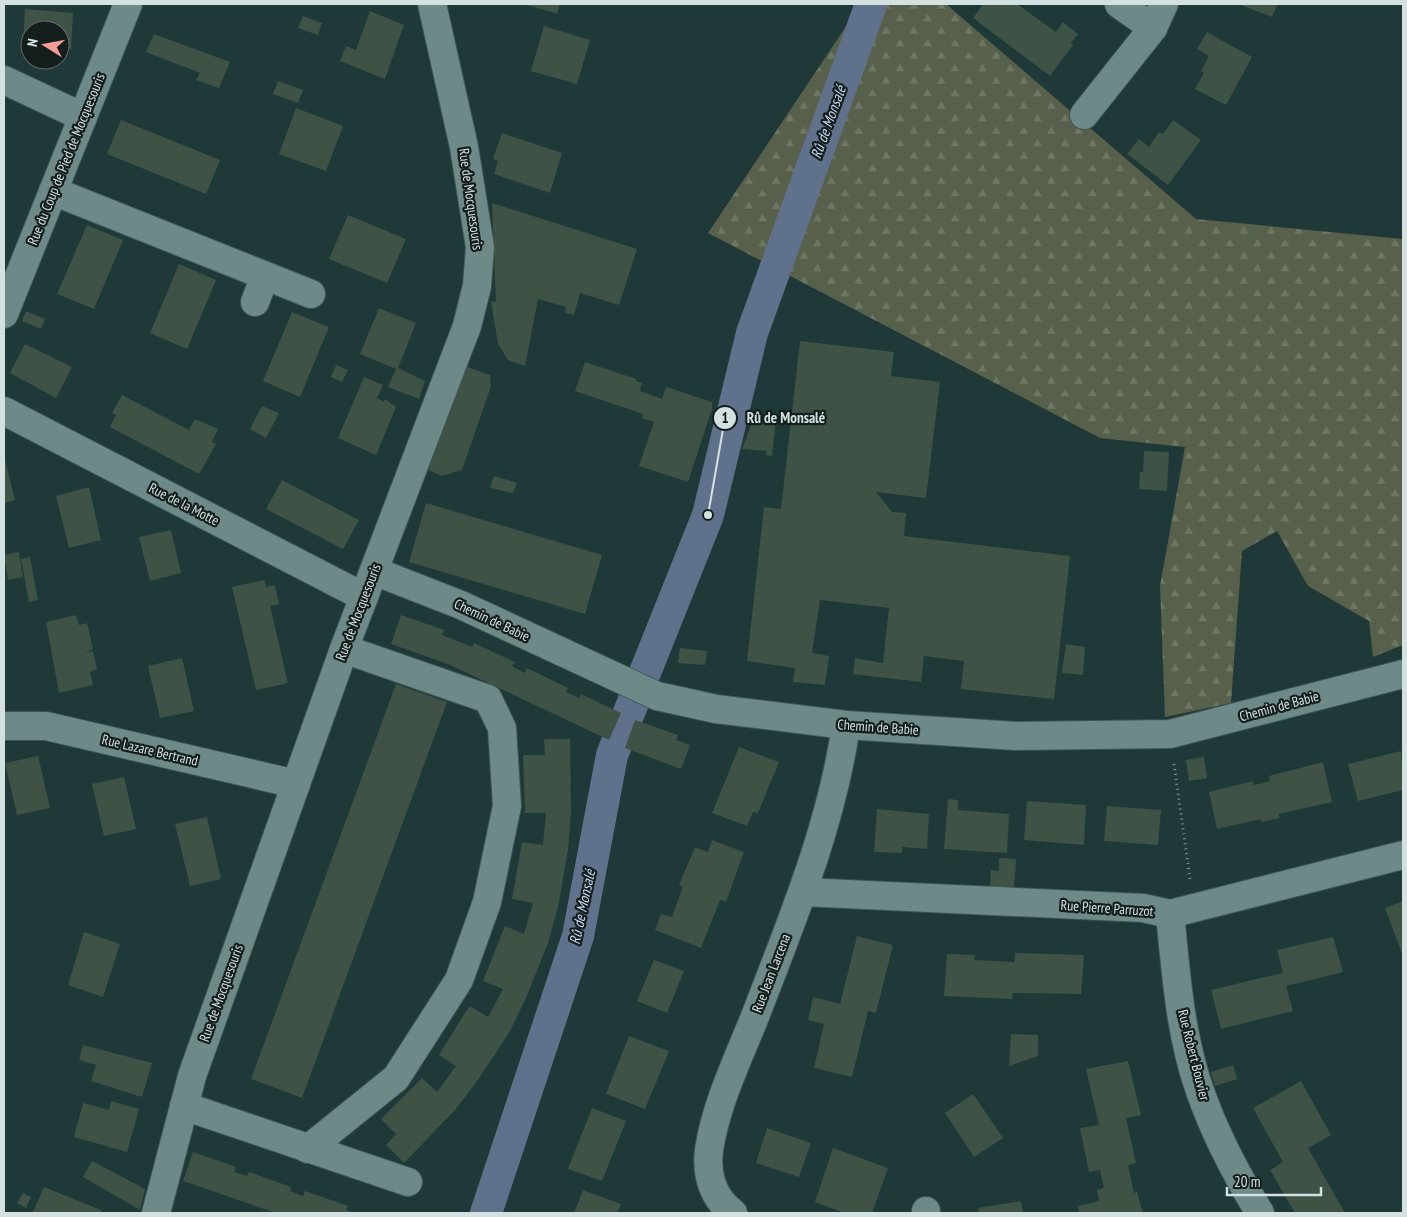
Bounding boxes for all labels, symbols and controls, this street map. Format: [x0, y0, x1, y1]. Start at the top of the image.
north arrow [20, 20, 70, 70]
text: N [23, 37, 42, 48]
street label: Rue du Coup de Pied de Mocquesouris [23, 70, 109, 248]
water label: Rû de Monsalé [806, 81, 851, 161]
street label: Rue de Mocquesouris [455, 147, 487, 251]
callout: Rû de Monsalé [712, 403, 836, 433]
text: 1 [721, 408, 729, 427]
text: Rû de Monsalé [747, 408, 825, 427]
street label: Rue de la Motte [146, 479, 222, 529]
street label: Rue de Mocquesouris [331, 561, 385, 663]
street label: Chemin de Babie [451, 595, 533, 645]
street label: Chemin de Babie [1237, 687, 1321, 725]
street label: Chemin de Babie [837, 715, 920, 739]
street label: Rue Lazare Bertrand [100, 730, 200, 770]
water label: Rû de Monsalé [565, 866, 600, 946]
street label: Rue Pierre Parruzot [1060, 896, 1154, 920]
street label: Rue Jean Larcena [748, 931, 794, 1015]
street label: Rue de Mocquesouris [195, 942, 247, 1044]
street label: Rue Robert Bouvier [1174, 1007, 1214, 1103]
scale bar [1227, 1164, 1321, 1196]
text: 20 m [1234, 1172, 1260, 1191]

